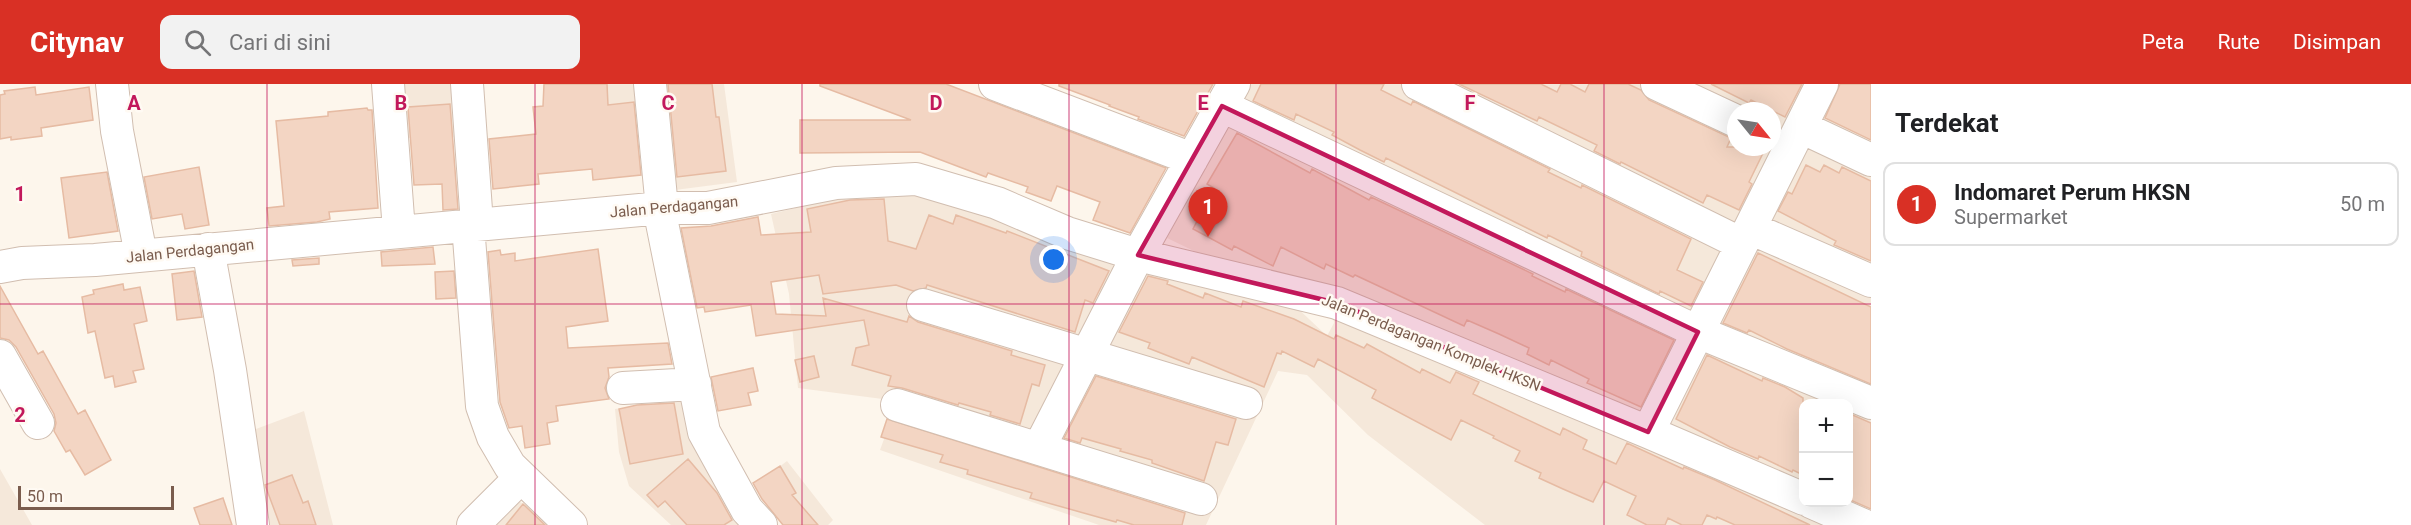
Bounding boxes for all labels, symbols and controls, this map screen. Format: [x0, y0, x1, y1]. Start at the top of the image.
search box [160, 15, 580, 69]
text: Citynav [30, 26, 124, 59]
icon: search [181, 26, 214, 59]
text: Cari di sini [229, 30, 331, 55]
text: Peta [2142, 30, 2184, 54]
text: Rute [2217, 30, 2260, 54]
text: Disimpan [2293, 30, 2381, 54]
text: A [127, 91, 141, 115]
text: B [395, 91, 407, 115]
text: C [661, 91, 675, 115]
text: D [930, 91, 943, 115]
text: E [1197, 91, 1209, 115]
text: F [1465, 91, 1476, 115]
north arrow [1727, 102, 1781, 156]
text: Terdekat [1895, 108, 1999, 138]
text: Indomaret Perum HKSN [1954, 180, 2190, 205]
text: 1 [14, 182, 26, 206]
pin: 1 [1188, 188, 1228, 237]
street label: Jalan Perdagangan [609, 192, 739, 222]
text: 1 [1911, 192, 1922, 216]
text: 50 m [2340, 192, 2385, 216]
text: Supermarket [1954, 205, 2068, 229]
street label: Jalan Perdagangan [125, 235, 255, 267]
your location [1039, 245, 1068, 274]
street label: Jalan Perdagangan Komplek HKSN [1319, 291, 1543, 395]
map controls [1799, 399, 1853, 507]
button: + [1799, 399, 1853, 453]
text: 2 [14, 403, 26, 427]
button: − [1799, 453, 1853, 507]
scale bar [18, 483, 174, 510]
text: 50 m [27, 487, 63, 506]

